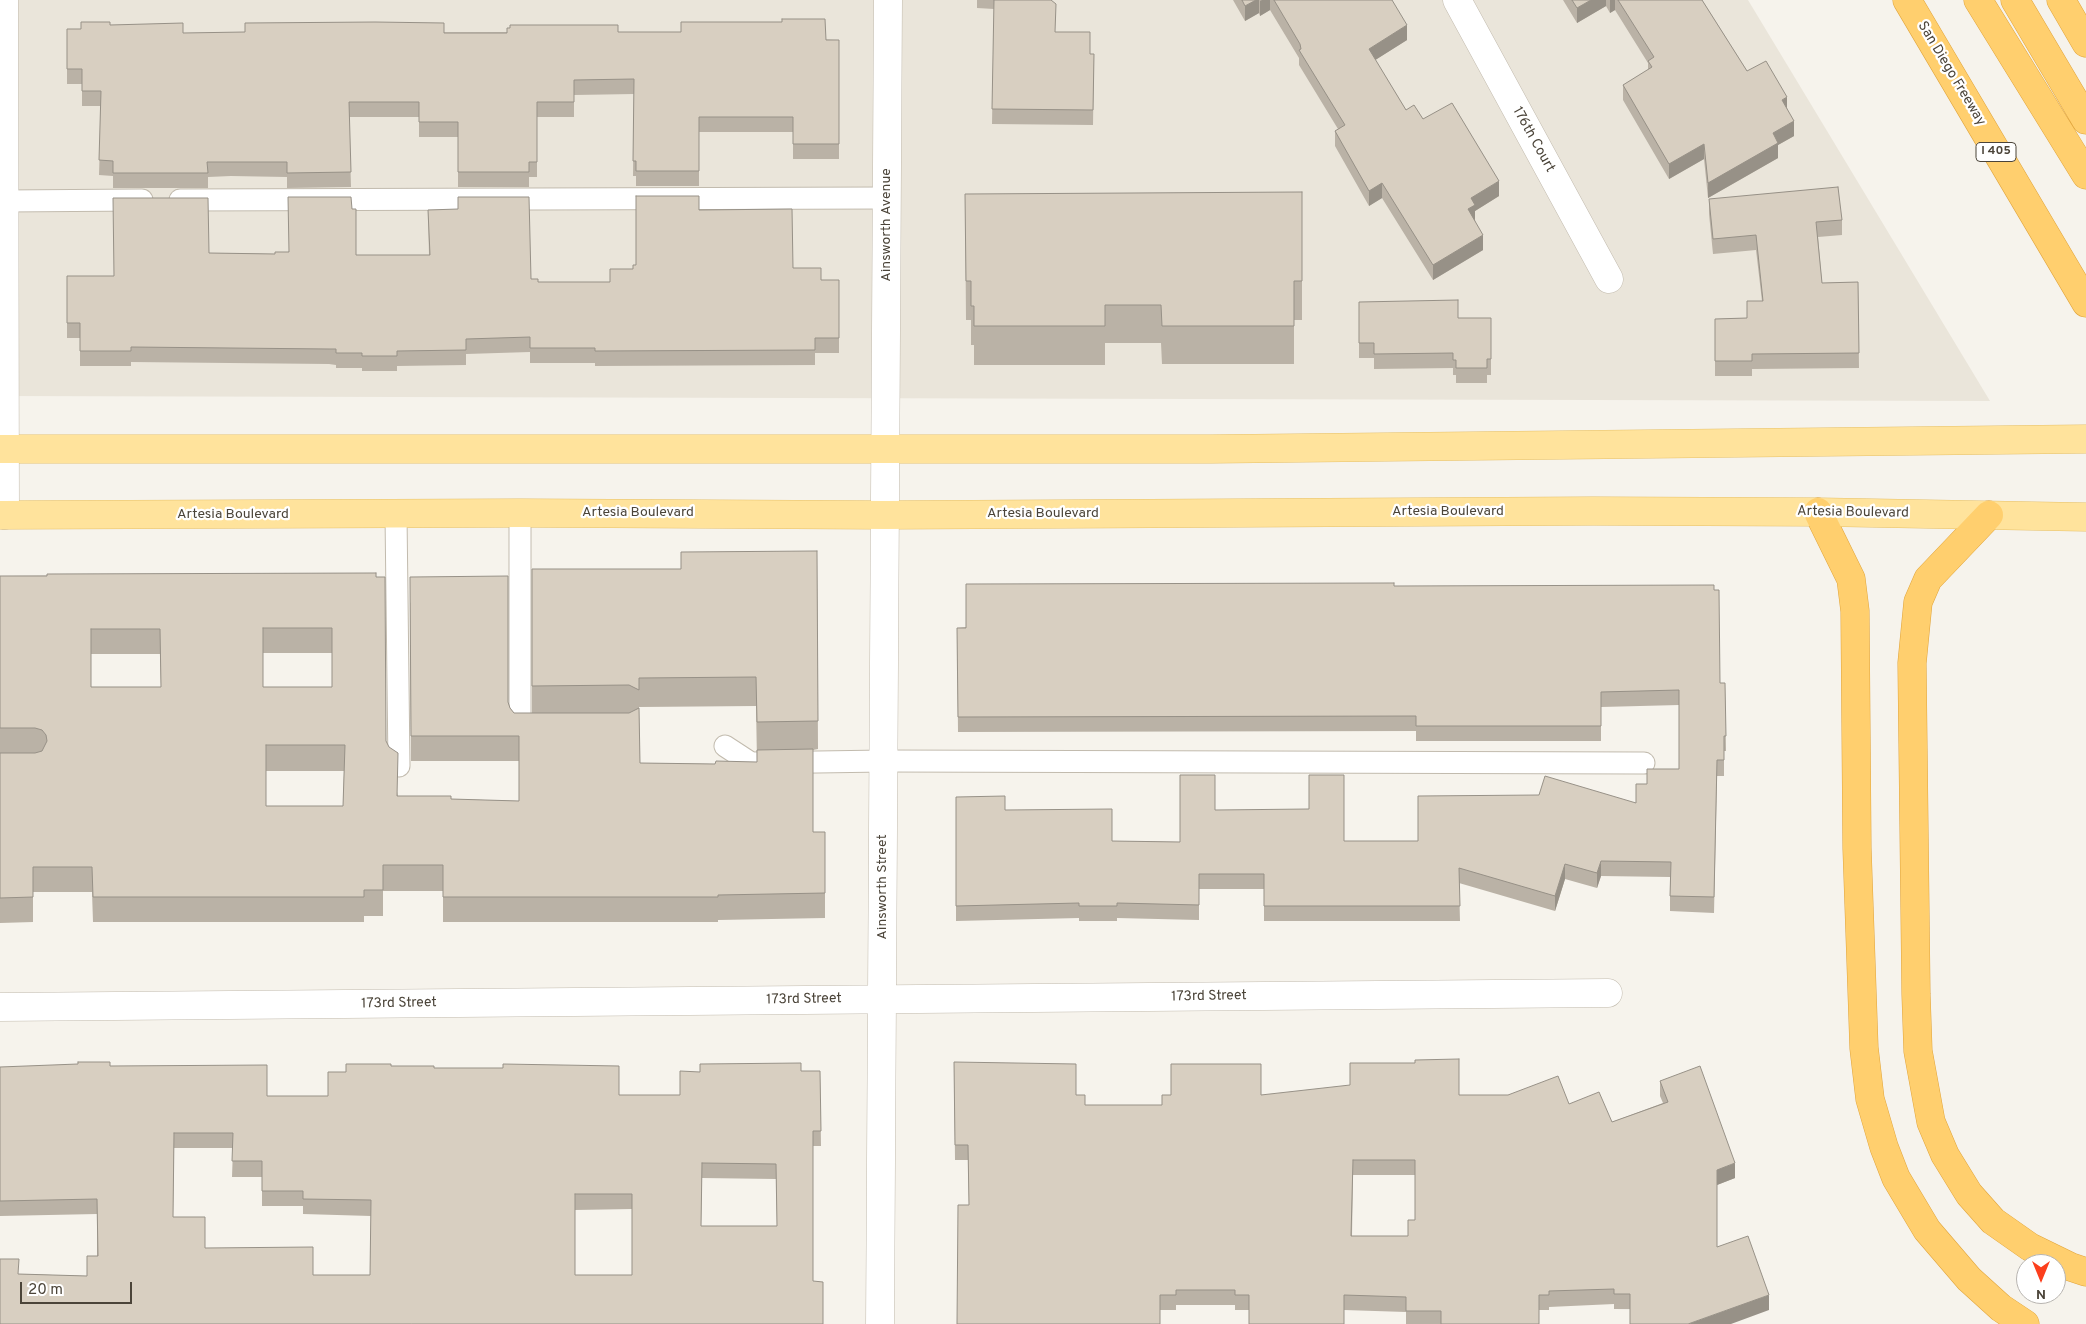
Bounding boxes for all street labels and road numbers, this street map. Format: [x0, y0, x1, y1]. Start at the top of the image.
street label: San Diego Freeway [1913, 19, 1989, 129]
street label: 176th Court [1508, 104, 1558, 176]
road number: I 405 [1976, 142, 2016, 162]
street label: Ainsworth Avenue [879, 168, 895, 282]
street label: Artesia Boulevard [1392, 504, 1504, 520]
street label: Artesia Boulevard [1797, 504, 1909, 522]
street label: Artesia Boulevard [582, 505, 694, 521]
street label: Artesia Boulevard [987, 506, 1099, 522]
street label: Artesia Boulevard [177, 507, 289, 523]
street label: Ainsworth Street [875, 834, 891, 940]
street label: 173rd Street [1171, 988, 1247, 1006]
street label: 173rd Street [766, 991, 842, 1009]
street label: 173rd Street [361, 995, 437, 1013]

